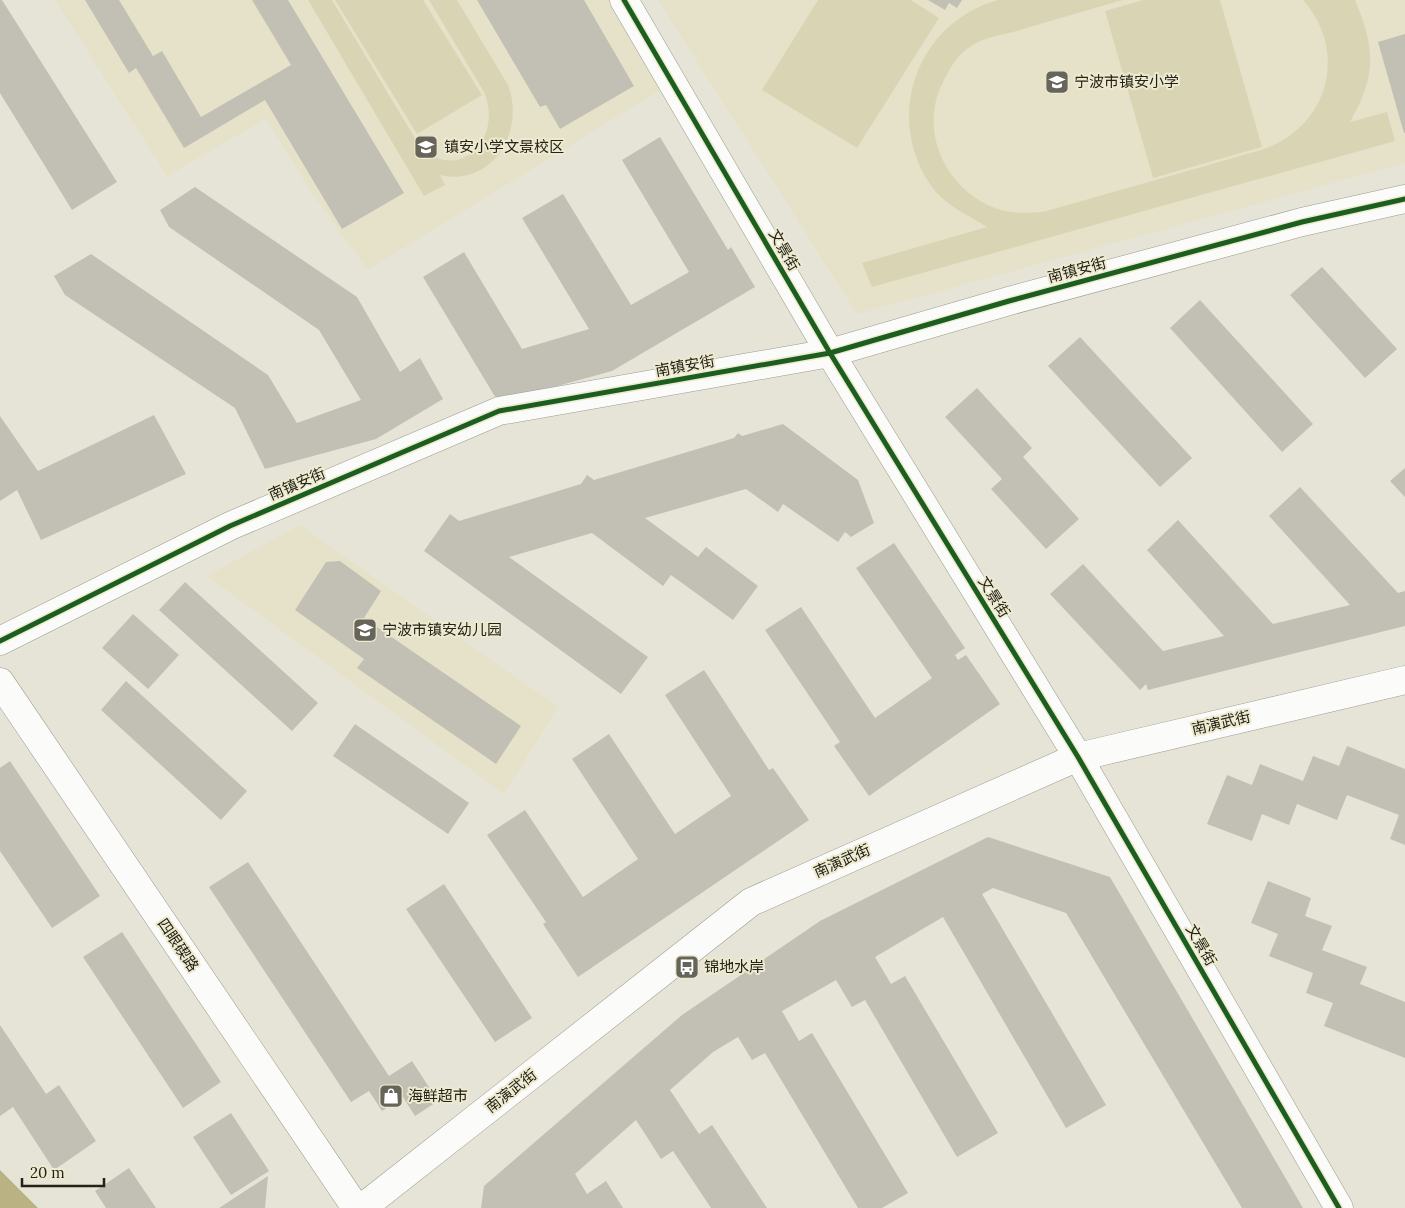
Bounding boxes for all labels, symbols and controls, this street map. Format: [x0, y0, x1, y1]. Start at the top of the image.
school or university icon: 宁波市镇安小学 [1044, 69, 1070, 95]
place label: 宁波市镇安小学 [1074, 72, 1179, 91]
school or university icon: 镇安小学文景校区 [413, 134, 439, 160]
place label: 镇安小学文景校区 [444, 137, 564, 156]
street label: 文景街 [765, 226, 804, 274]
street label: 南镇安街 [1045, 253, 1108, 286]
street label: 南镇安街 [654, 351, 716, 380]
street label: 南镇安街 [265, 463, 328, 504]
street label: 文景街 [974, 573, 1014, 621]
school or university icon: 宁波市镇安幼儿园 [352, 617, 378, 643]
place label: 宁波市镇安幼儿园 [382, 620, 502, 639]
street label: 南演武街 [1190, 707, 1252, 739]
street label: 南演武街 [811, 840, 873, 881]
street label: 四眼碶路 [154, 915, 203, 975]
street label: 文景街 [1182, 921, 1221, 969]
bus stop icon: 锦地水岸 [674, 954, 700, 980]
place label: 锦地水岸 [704, 957, 764, 976]
street label: 南演武街 [481, 1065, 540, 1117]
shop icon: 海鲜超市 [378, 1083, 404, 1109]
place label: 海鲜超市 [408, 1086, 468, 1105]
scale bar [22, 1156, 105, 1188]
text: 20 m [30, 1163, 65, 1182]

